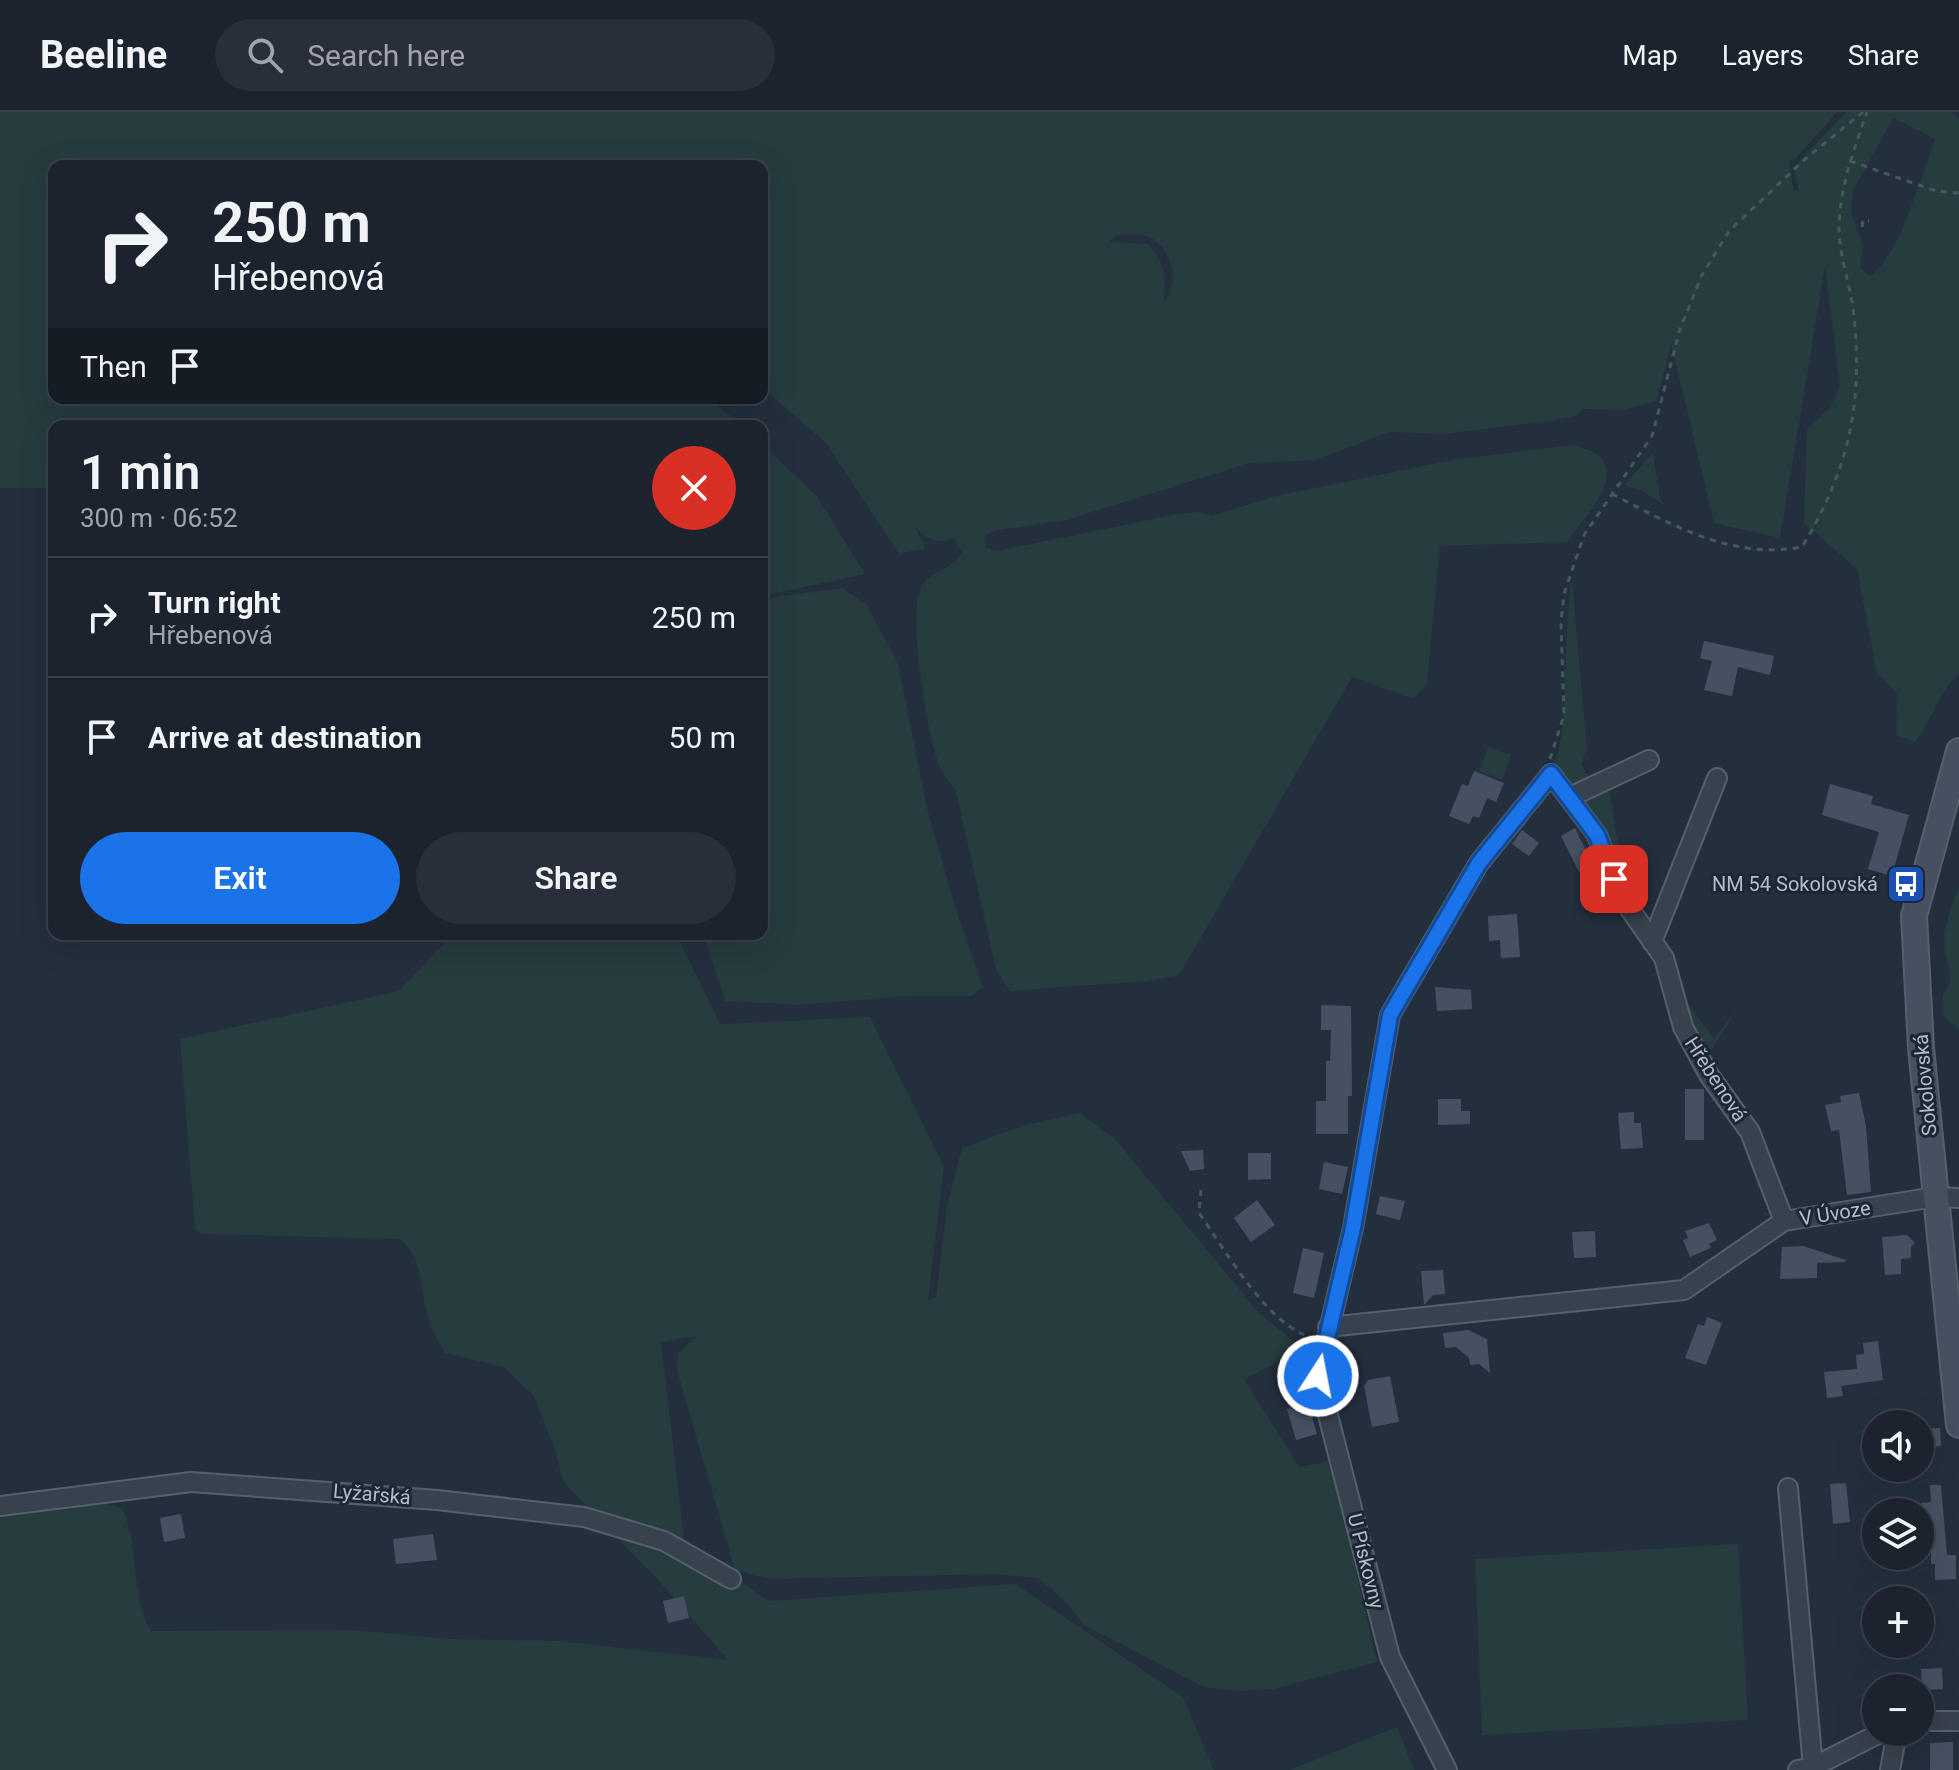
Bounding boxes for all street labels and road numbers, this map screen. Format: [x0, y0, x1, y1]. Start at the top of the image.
street label: Hřebenová [1680, 1032, 1752, 1126]
street label: Sokolovská [1909, 1033, 1941, 1137]
street label: V Úvoze [1798, 1196, 1872, 1230]
street label: Lyžařská [332, 1479, 412, 1509]
street label: U Pískovny [1343, 1511, 1390, 1612]

